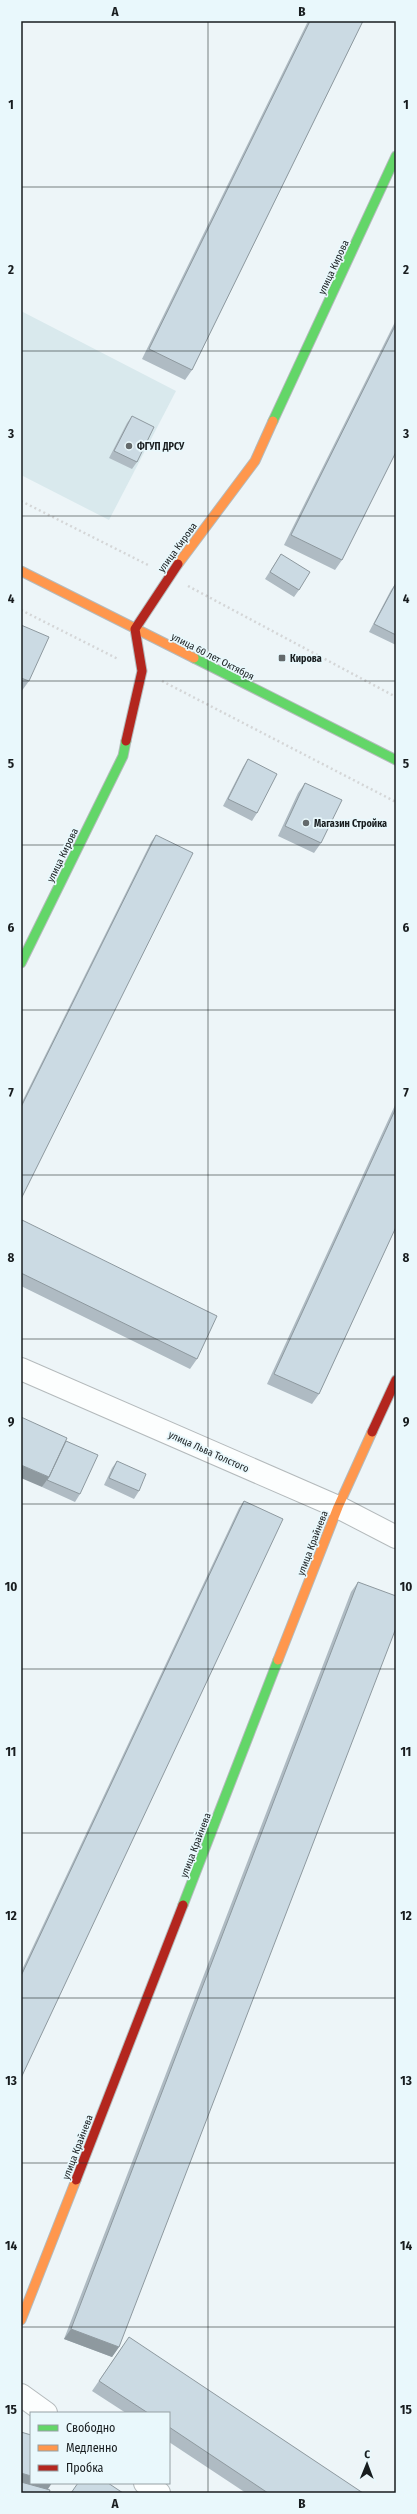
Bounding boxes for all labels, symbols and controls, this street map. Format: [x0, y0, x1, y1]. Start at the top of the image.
text: A [110, 4, 119, 19]
text: B [298, 4, 306, 19]
text: 1 [8, 97, 14, 112]
text: 1 [403, 97, 409, 112]
street label: улица Кирова [316, 238, 352, 296]
text: 2 [7, 262, 14, 277]
text: 2 [402, 262, 409, 277]
text: 3 [7, 426, 14, 441]
text: 3 [402, 426, 409, 441]
marker: ФГУП ДРСУ [124, 441, 134, 451]
place label: ФГУП ДРСУ [137, 441, 185, 453]
street label: улица Кирова [156, 520, 200, 575]
text: 4 [8, 591, 15, 606]
text: 4 [403, 591, 410, 606]
street label: улица 60 лет Октября [169, 631, 256, 683]
marker: Кирова [277, 653, 287, 663]
place label: Кирова [290, 653, 322, 665]
text: 5 [8, 756, 14, 771]
text: 5 [403, 756, 409, 771]
marker: Магазин Стройка [301, 818, 311, 828]
place label: Магазин Стройка [314, 818, 387, 830]
street label: улица Кирова [45, 826, 81, 884]
text: 6 [8, 920, 15, 935]
text: 6 [403, 920, 410, 935]
text: 7 [8, 1085, 14, 1100]
text: 7 [403, 1085, 409, 1100]
text: 8 [8, 1250, 15, 1265]
text: 8 [403, 1250, 410, 1265]
text: 9 [8, 1414, 15, 1429]
text: 9 [403, 1414, 410, 1429]
street label: улица Льва Толстого [167, 1429, 251, 1475]
street label: улица Крайнева [295, 1509, 331, 1577]
text: 10 [5, 1579, 17, 1594]
text: 10 [400, 1579, 412, 1594]
text: 11 [6, 1744, 16, 1759]
text: 11 [401, 1744, 411, 1759]
street label: улица Крайнева [178, 1811, 214, 1879]
text: 12 [5, 1908, 17, 1923]
text: 12 [400, 1908, 412, 1923]
text: 13 [5, 2073, 17, 2088]
text: 13 [400, 2073, 412, 2088]
street label: улица Крайнева [60, 2113, 96, 2181]
text: 14 [5, 2238, 17, 2253]
text: 14 [400, 2238, 412, 2253]
text: 15 [5, 2402, 17, 2417]
text: 15 [400, 2402, 412, 2417]
legend [30, 2412, 170, 2484]
text: Свободно [66, 2421, 115, 2435]
text: Медленно [66, 2441, 118, 2455]
north arrow [347, 2444, 387, 2484]
text: С [364, 2448, 370, 2461]
text: Пробка [66, 2461, 104, 2475]
text: A [110, 2496, 119, 2511]
text: B [298, 2496, 306, 2511]

